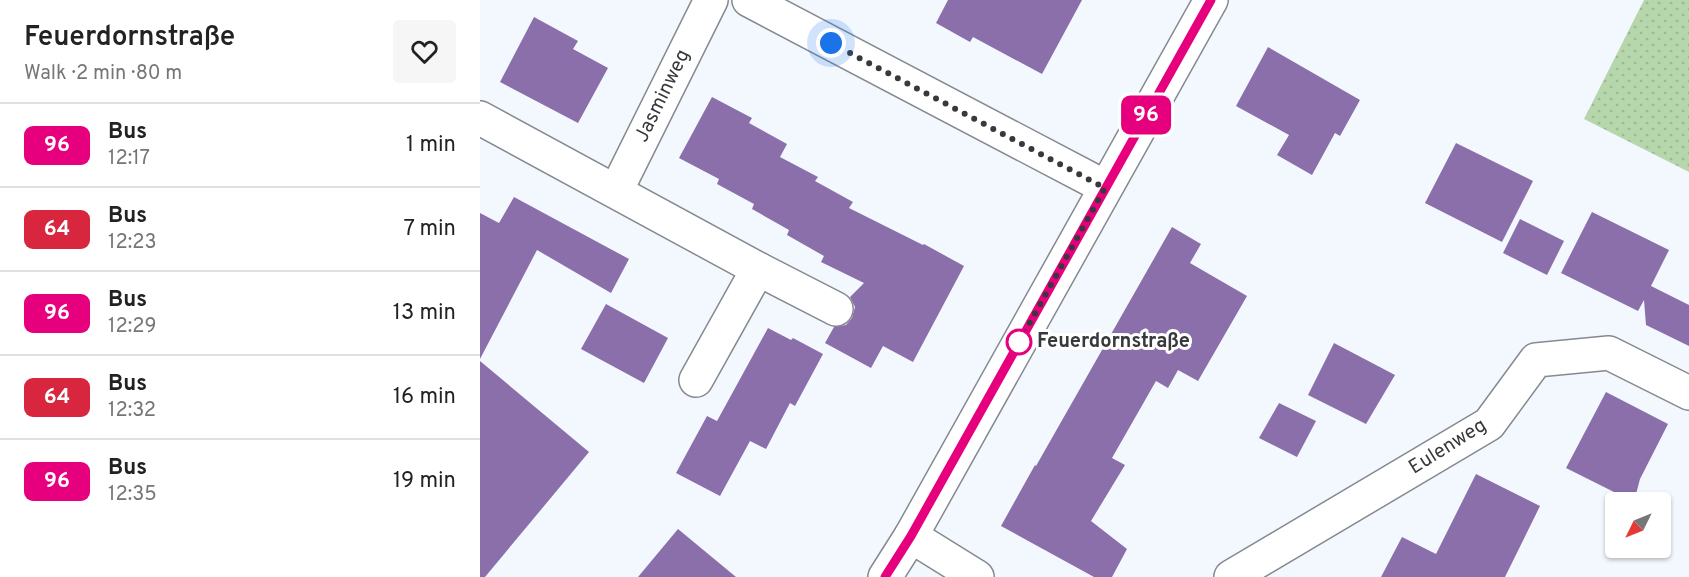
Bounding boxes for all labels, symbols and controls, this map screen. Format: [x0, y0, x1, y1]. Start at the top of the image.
text: Feuerdornstraße [24, 20, 235, 56]
button: heart [393, 20, 456, 83]
your location [816, 28, 846, 58]
street label: Jasminweg [629, 45, 697, 147]
text: Walk · 2 min · 80 m [24, 61, 182, 87]
line badge: 96 [1119, 96, 1173, 134]
text: 96 [1133, 102, 1159, 129]
text: Bus [108, 119, 147, 146]
text: 96 [44, 132, 70, 159]
text: 1 min [406, 132, 456, 159]
text: 12:17 [108, 146, 150, 172]
text: Bus [108, 203, 147, 230]
text: 64 [44, 216, 70, 243]
text: 7 min [404, 216, 456, 243]
text: 12:23 [108, 230, 156, 256]
text: Bus [108, 287, 147, 314]
text: 96 [44, 300, 70, 327]
text: 13 min [393, 300, 456, 327]
text: 12:29 [108, 314, 156, 340]
marker: Feuerdornstraße [1006, 329, 1032, 355]
place label: Feuerdornstraße [1037, 329, 1190, 355]
text: Bus [108, 371, 147, 398]
text: 64 [44, 384, 70, 411]
text: 16 min [393, 384, 456, 411]
text: 12:32 [108, 398, 156, 424]
street label: Eulenweg [1404, 413, 1492, 481]
text: Bus [108, 455, 147, 482]
text: 96 [44, 468, 70, 495]
text: 19 min [393, 468, 456, 495]
text: 12:35 [108, 482, 157, 508]
north arrow [1605, 492, 1671, 558]
map controls [1605, 492, 1671, 558]

